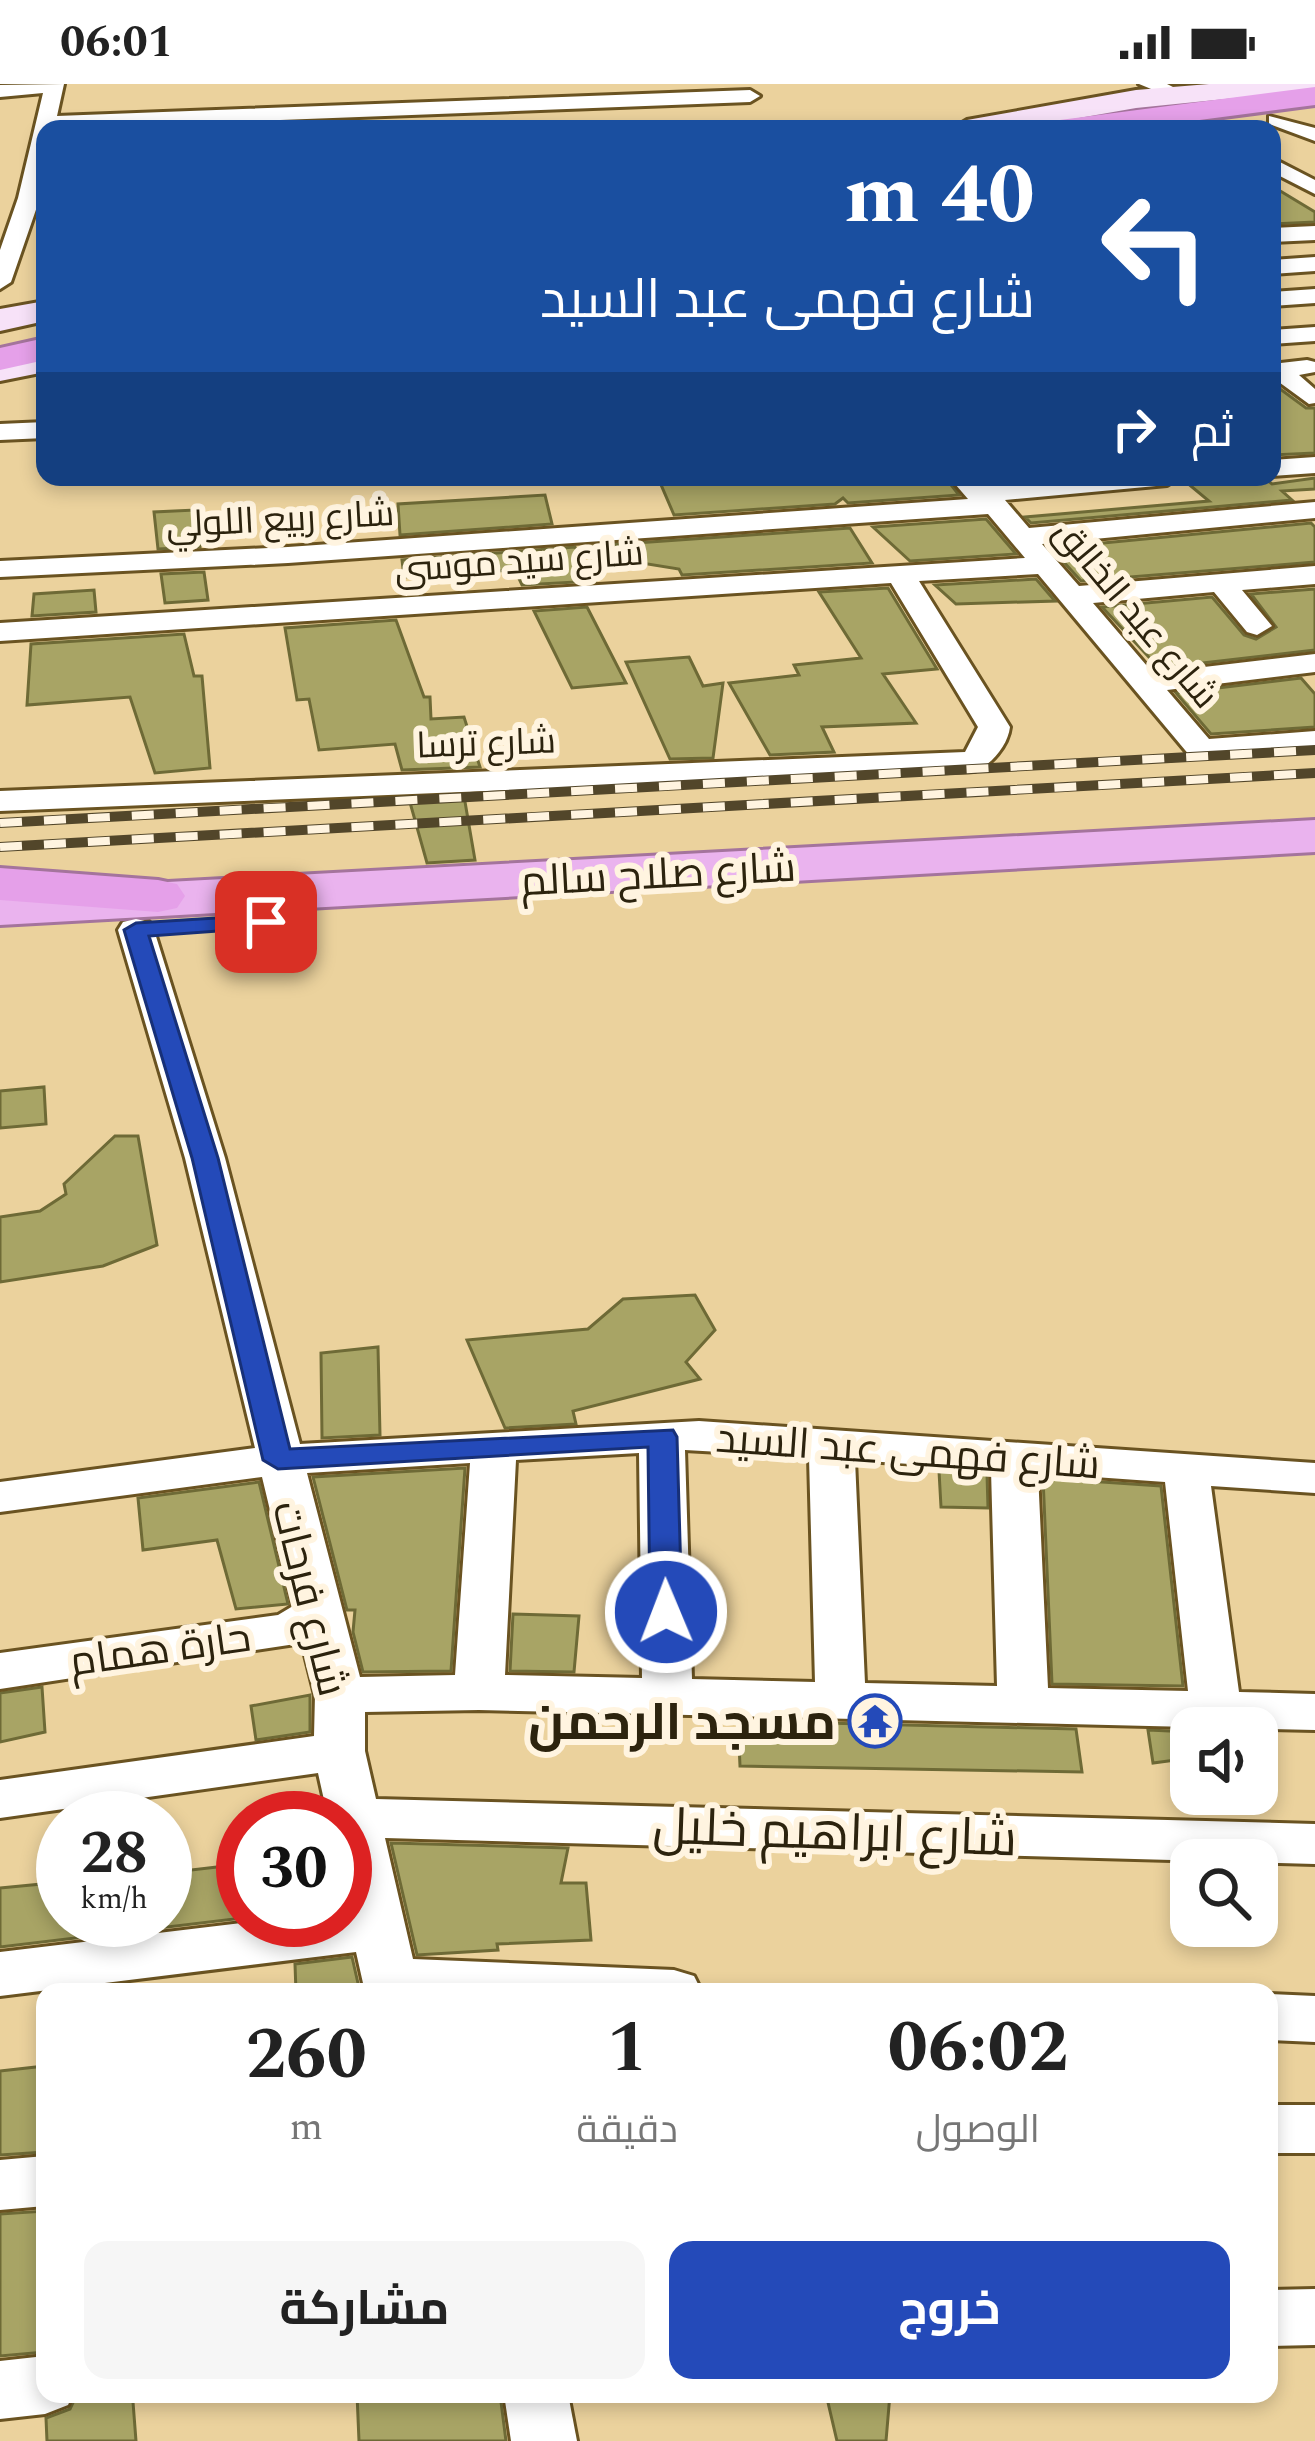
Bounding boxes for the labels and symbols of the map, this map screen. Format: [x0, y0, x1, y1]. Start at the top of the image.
street label: شارع ربيع اللولي [165, 487, 396, 554]
street label: شارع عبد الخالق [1039, 508, 1231, 721]
street label: شارع سيد موسى [393, 526, 645, 599]
street label: شارع ترسا [415, 715, 557, 774]
street label: شارع صلاح سالم [519, 837, 797, 914]
pin [215, 871, 317, 973]
street label: شارع فهمى عبد السيد [714, 1408, 1102, 1497]
street label: شارع فرحات [254, 1495, 363, 1703]
position arrow [603, 1549, 729, 1675]
street label: حارة همام [66, 1607, 255, 1694]
place label: مسجد الرحمن [528, 1685, 836, 1763]
temple icon: مسجد الرحمن [847, 1693, 903, 1749]
street label: شارع ابراهيم خليل [651, 1789, 1018, 1879]
speed limit sign: 30 [216, 1791, 372, 1947]

